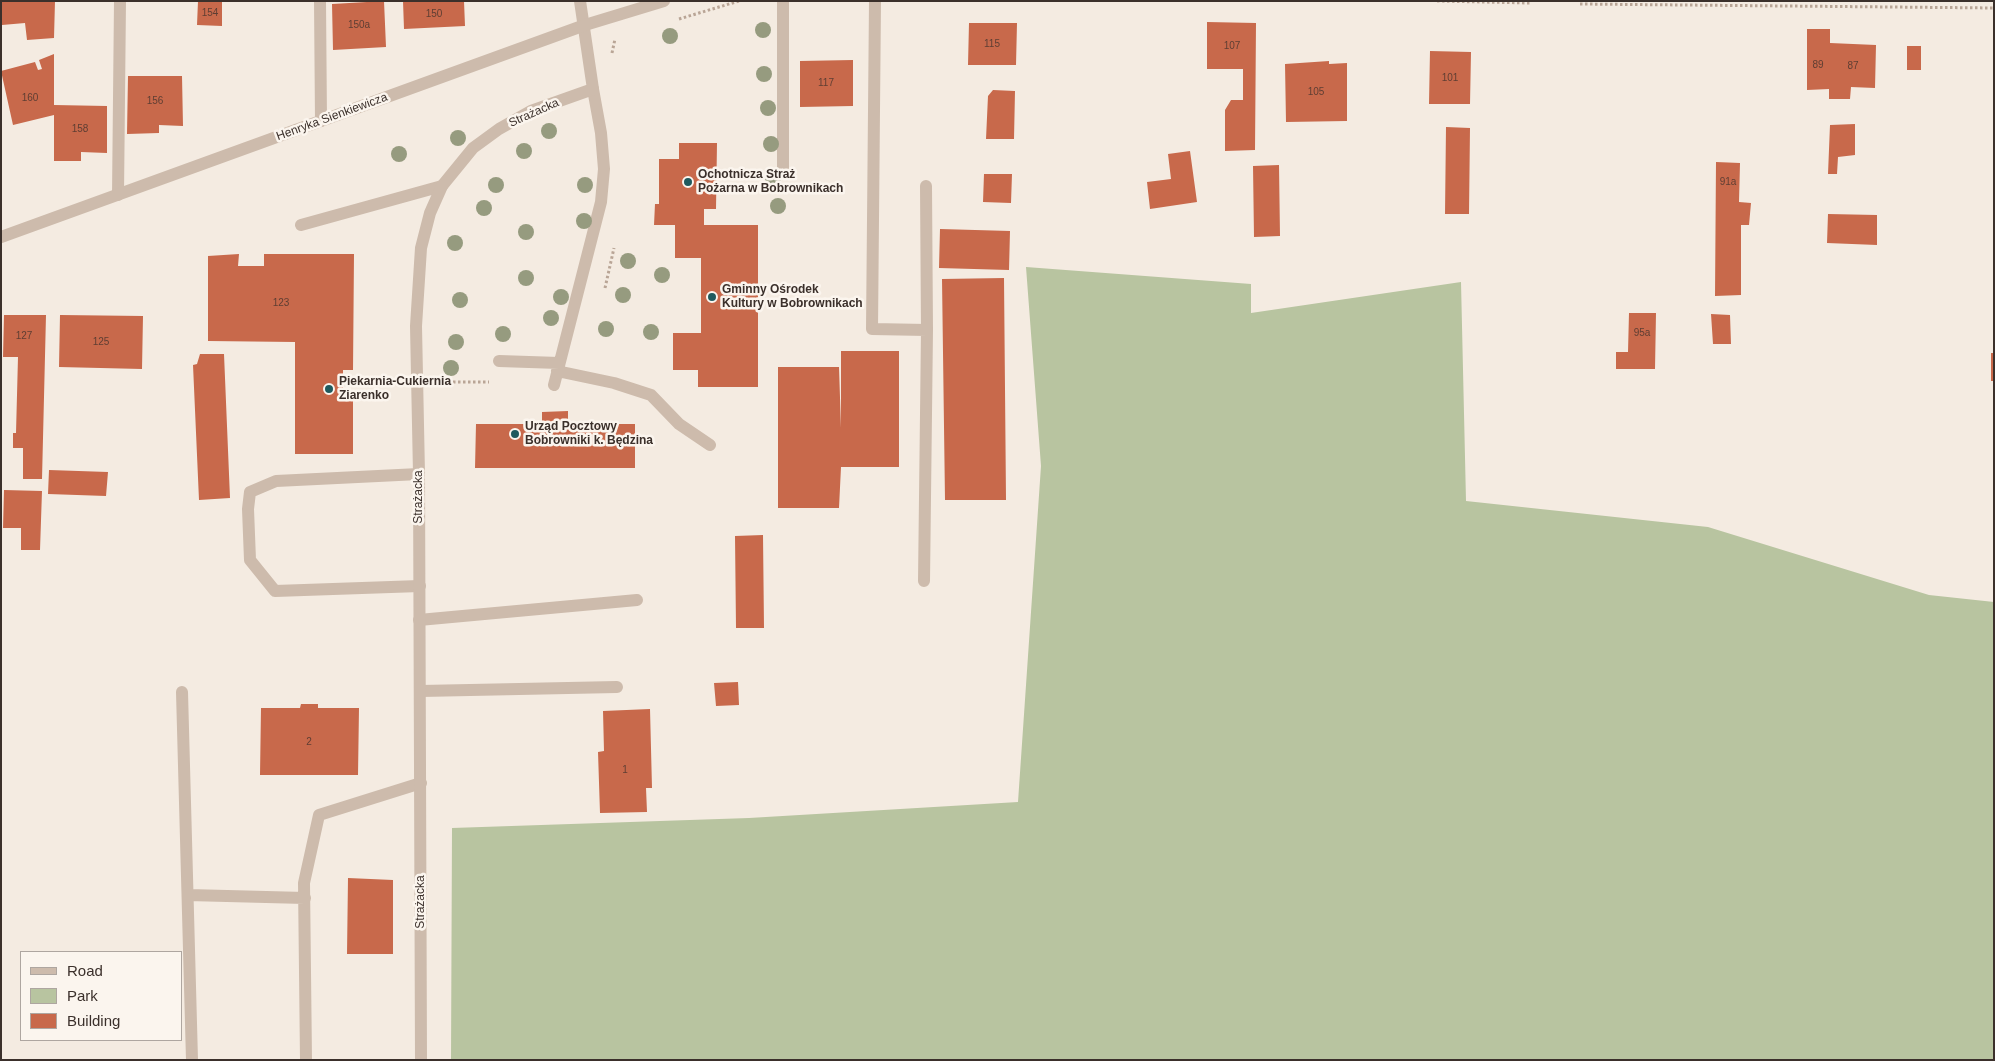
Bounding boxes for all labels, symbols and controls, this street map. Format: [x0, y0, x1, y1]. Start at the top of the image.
house number: 154 [202, 7, 218, 19]
house number: 150 [426, 8, 442, 20]
house number: 150a [348, 19, 370, 31]
house number: 115 [984, 38, 1000, 50]
house number: 107 [1224, 40, 1240, 52]
house number: 89 [1812, 59, 1824, 71]
house number: 87 [1847, 60, 1859, 72]
house number: 101 [1442, 72, 1458, 84]
house number: 117 [818, 77, 834, 89]
house number: 105 [1308, 86, 1324, 98]
street label: Henryka Sienkiewicza [274, 90, 390, 144]
house number: 160 [22, 92, 38, 104]
house number: 156 [147, 95, 163, 107]
street label: Strażacka [507, 96, 561, 130]
house number: 158 [72, 123, 88, 135]
place label: Ochotnicza Straż Pożarna w Bobrownikach [698, 168, 843, 196]
marker: Ochotnicza Straż Pożarna w Bobrownikach [682, 176, 694, 188]
house number: 91a [1720, 176, 1736, 188]
place label: Gminny Ośrodek Kultury w Bobrownikach [722, 283, 863, 311]
marker: Gminny Ośrodek Kultury w Bobrownikach [706, 291, 718, 303]
house number: 123 [273, 297, 289, 309]
house number: 95a [1634, 327, 1650, 339]
house number: 127 [16, 330, 32, 342]
house number: 125 [93, 336, 109, 348]
place label: Piekarnia-Cukiernia Ziarenko [339, 375, 451, 403]
marker: Piekarnia-Cukiernia Ziarenko [323, 383, 335, 395]
place label: Urząd Pocztowy Bobrowniki k. Będzina [525, 420, 653, 448]
marker: Urząd Pocztowy Bobrowniki k. Będzina [509, 428, 521, 440]
street label: Strażacka [412, 470, 426, 524]
house number: 2 [306, 736, 312, 748]
house number: 1 [622, 764, 628, 776]
street label: Strażacka [414, 875, 428, 929]
legend [20, 951, 182, 1041]
text: Road [67, 962, 103, 979]
text: Park [67, 987, 98, 1004]
text: Building [67, 1012, 120, 1029]

